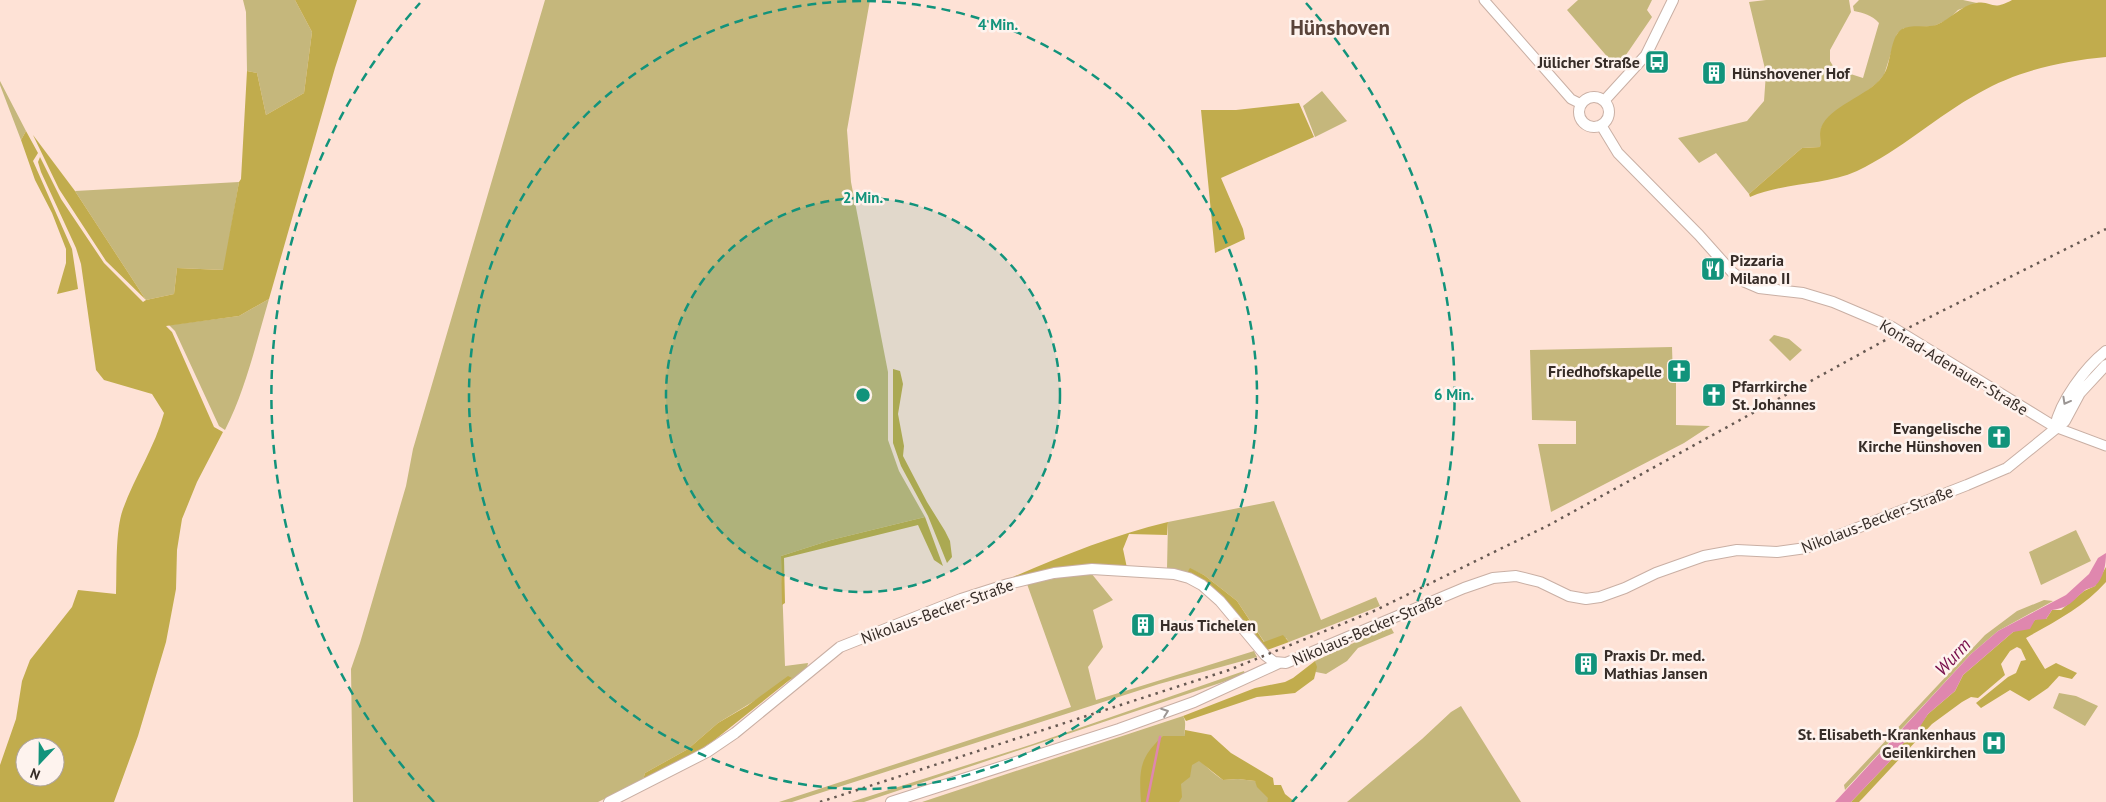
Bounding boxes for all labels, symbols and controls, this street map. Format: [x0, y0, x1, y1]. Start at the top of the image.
district label: Hünshoven [1290, 14, 1390, 41]
text: 4 Min. [978, 15, 1018, 34]
bus stop icon: Jülicher Straße [1644, 49, 1670, 75]
place label: Jülicher Straße [1537, 52, 1640, 72]
building icon: Hünshovener Hof [1701, 60, 1727, 86]
place label: Hünshovener Hof [1732, 63, 1851, 83]
text: 2 Min. [843, 188, 883, 207]
place label: Pizzaria Milano II [1730, 250, 1790, 288]
restaurant icon: Pizzaria Milano II [1700, 256, 1726, 282]
street label: Konrad-Adenauer-Straße [1876, 315, 2032, 419]
church icon: Friedhofskapelle [1666, 358, 1692, 384]
place label: Friedhofskapelle [1548, 361, 1662, 381]
place label: Pfarrkirche St. Johannes [1732, 376, 1816, 414]
church icon: Pfarrkirche St. Johannes [1701, 382, 1727, 408]
text: 6 Min. [1434, 385, 1474, 404]
centre of rings [854, 386, 872, 404]
one-way arrow [2062, 395, 2072, 404]
place label: Evangelische Kirche Hünshoven [1858, 418, 1982, 456]
church icon: Evangelische Kirche Hünshoven [1986, 424, 2012, 450]
street label: Nikolaus-Becker-Straße [1798, 481, 1956, 557]
street label: Nikolaus-Becker-Straße [858, 574, 1016, 648]
street label: Nikolaus-Becker-Straße [1289, 588, 1445, 670]
building icon: Haus Tichelen [1130, 612, 1156, 638]
place label: Haus Tichelen [1160, 615, 1256, 635]
water label: Wurm [1930, 633, 1976, 680]
place label: Praxis Dr. med. Mathias Jansen [1604, 645, 1708, 683]
building icon: Praxis Dr. med. Mathias Jansen [1573, 651, 1599, 677]
one-way arrow [1160, 708, 1169, 718]
place label: St. Elisabeth-Krankenhaus Geilenkirchen [1798, 724, 1976, 762]
hospital icon: St. Elisabeth-Krankenhaus Geilenkirchen [1981, 730, 2007, 756]
north arrow [15, 737, 65, 787]
text: N [27, 764, 43, 784]

